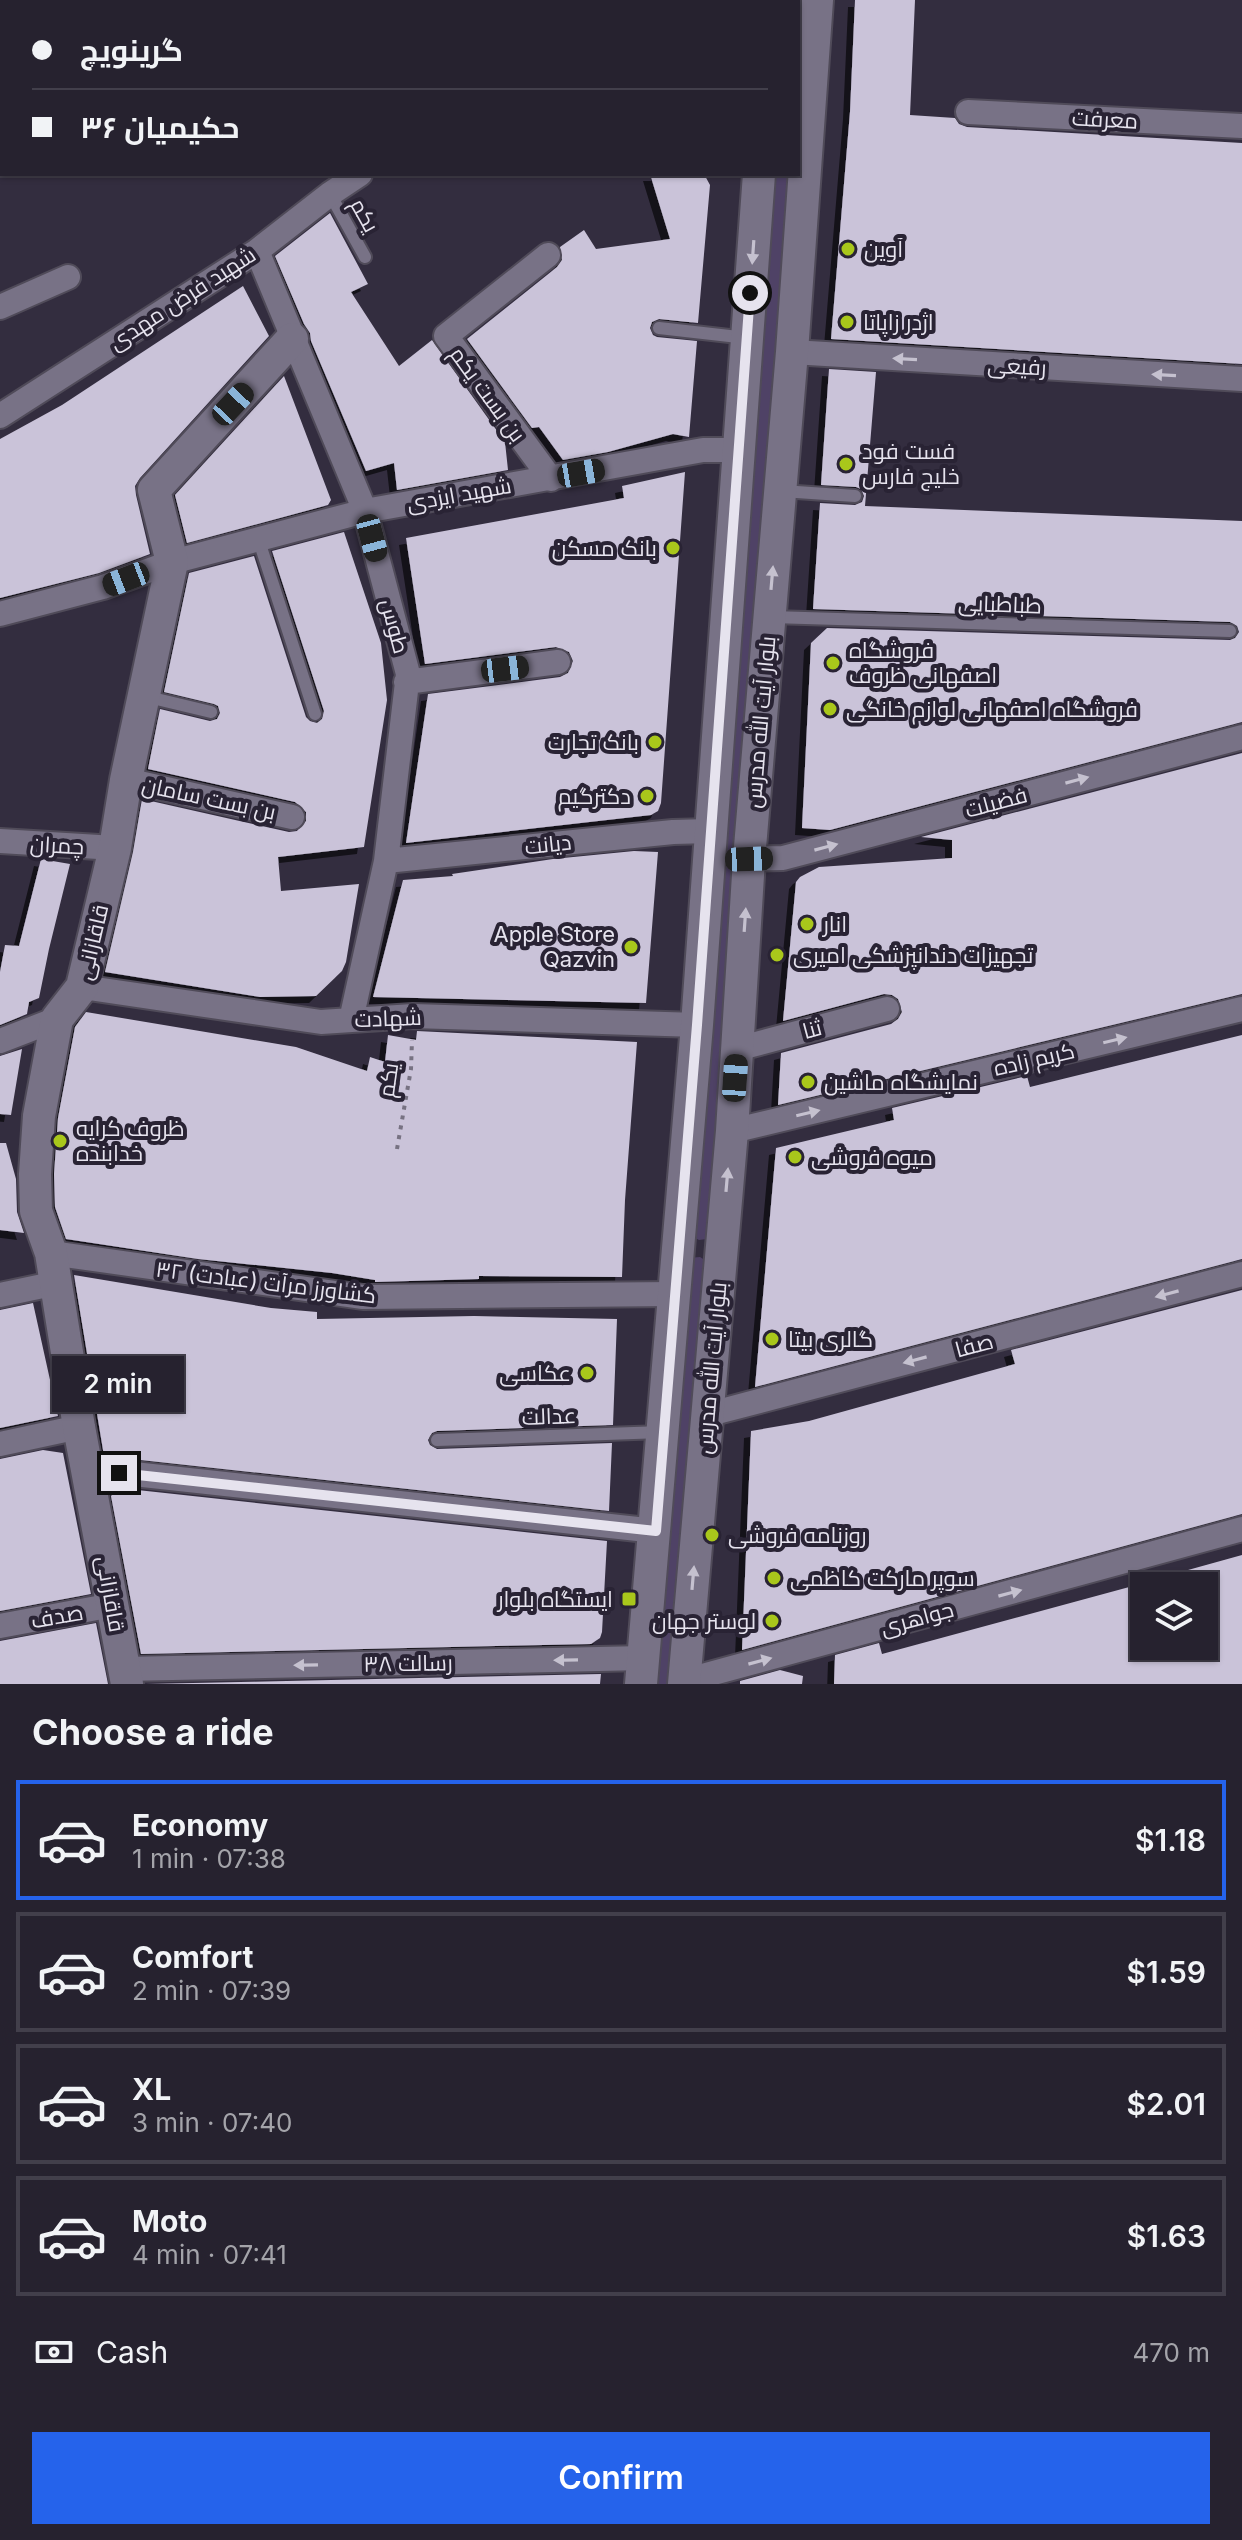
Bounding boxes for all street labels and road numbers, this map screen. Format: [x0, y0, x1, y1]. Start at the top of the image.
street label: معرفت [1071, 104, 1139, 134]
street label: یکم [343, 193, 385, 238]
street label: شهید فرض مهدی [104, 241, 261, 356]
street label: بن بست یکم [442, 341, 531, 448]
street label: رفیعی [987, 351, 1047, 382]
street label: شهید ایزدی [405, 472, 514, 517]
street label: طباطبایی [958, 590, 1042, 619]
street label: طوس [374, 596, 415, 657]
street label: بلوار آیت الله مدرس [739, 635, 781, 809]
street label: بن بست سامان [139, 771, 278, 826]
street label: فضیلت [962, 781, 1030, 823]
street label: دیانت [523, 829, 573, 859]
street label: چمران [29, 831, 85, 861]
street label: قاقازانی [71, 902, 114, 983]
street label: شهادت [354, 1004, 422, 1033]
street label: ثنا [800, 1014, 825, 1044]
street label: کریم زاده [991, 1037, 1078, 1084]
street label: یکم [373, 1061, 406, 1099]
street label: ۳۲ کشاورز مرآت (عبادت) [154, 1256, 378, 1308]
street label: بلوار آیت الله مدرس [690, 1281, 732, 1455]
street label: صفا [952, 1327, 996, 1363]
street label: عدالت [521, 1402, 577, 1430]
street label: قاقازانی [91, 1554, 130, 1634]
street label: جواهری [878, 1596, 956, 1640]
street label: صدف [29, 1599, 85, 1633]
street label: ۳۸ رسالت [363, 1649, 453, 1677]

